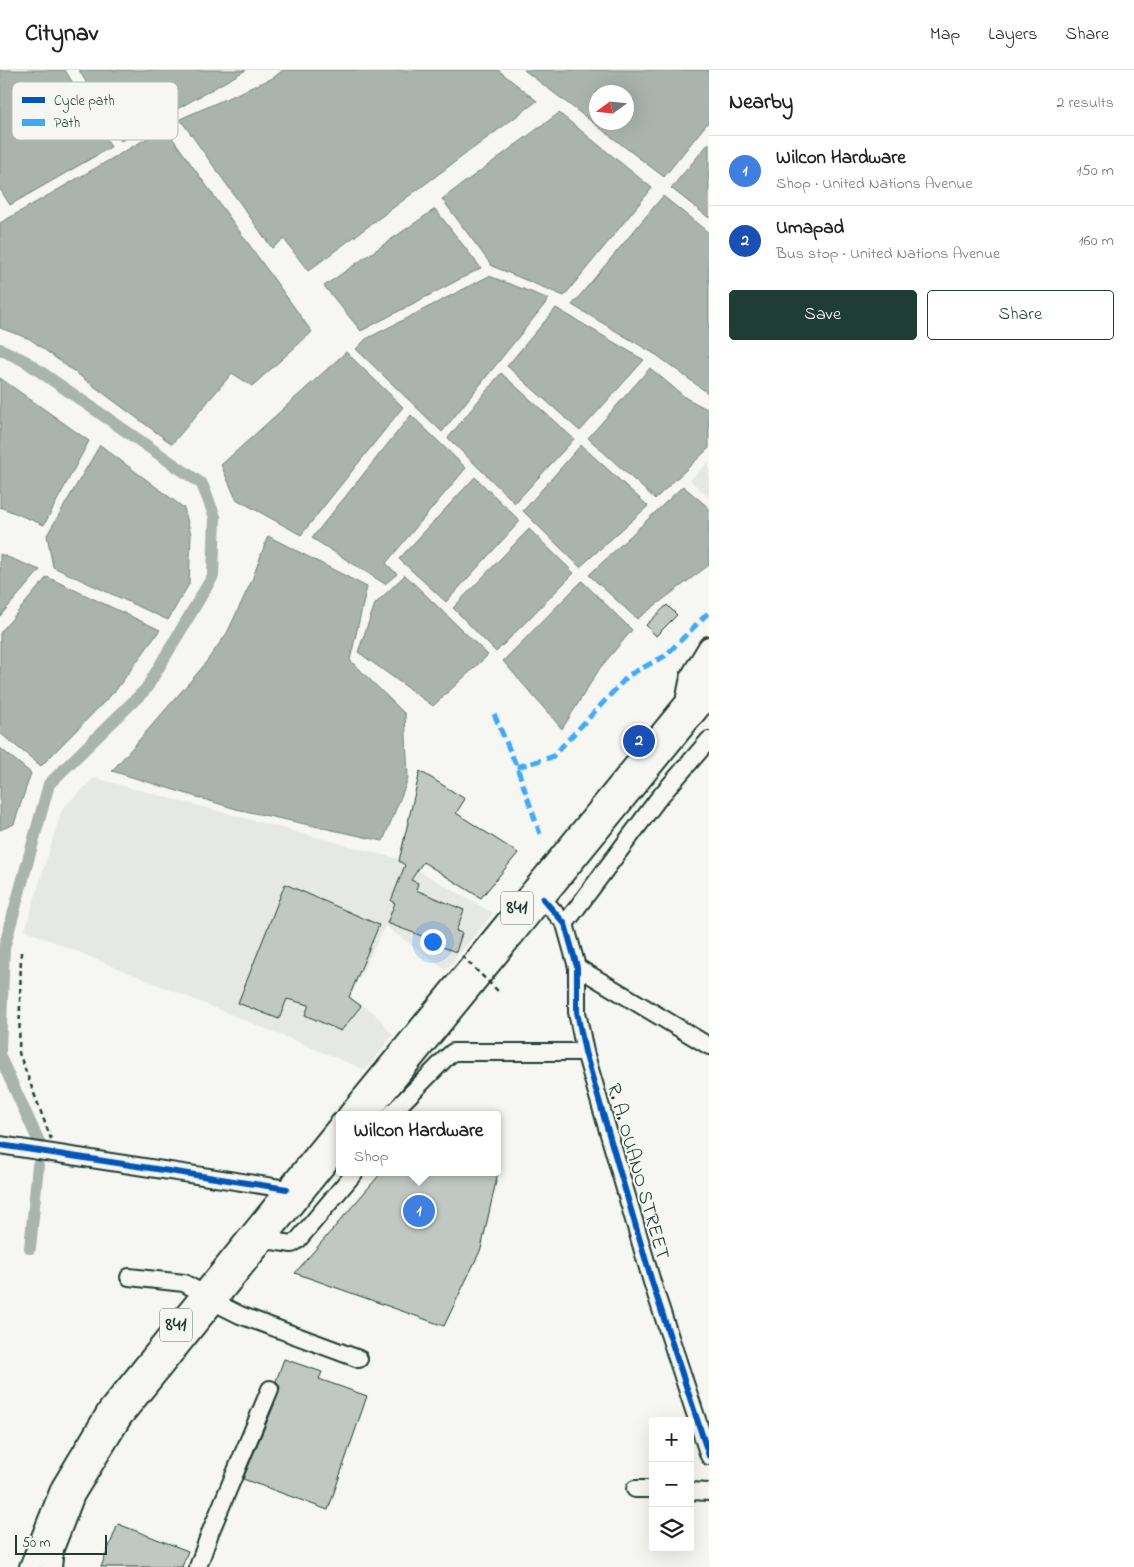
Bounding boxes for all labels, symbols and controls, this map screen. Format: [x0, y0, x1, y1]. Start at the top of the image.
text: Citynav [25, 17, 98, 52]
text: Map [930, 22, 960, 48]
text: Layers [988, 22, 1038, 48]
text: Share [1066, 22, 1109, 48]
legend [12, 82, 178, 140]
north arrow [589, 85, 634, 130]
text: Nearby [729, 88, 793, 118]
text: Cycle path [54, 91, 115, 113]
text: 2 results [1056, 91, 1114, 115]
text: Path [54, 113, 80, 134]
text: Wilcon Hardware [776, 145, 906, 172]
text: 1 [742, 159, 748, 183]
text: 150 m [1076, 159, 1114, 183]
text: Shop · United Nations Avenue [776, 172, 973, 196]
text: Umapad [776, 215, 844, 242]
text: 2 [741, 229, 749, 253]
text: 160 m [1079, 229, 1114, 253]
text: Bus stop · United Nations Avenue [776, 242, 1000, 266]
button: Save [729, 290, 917, 340]
button: Share [927, 290, 1114, 340]
pin: 2 [623, 722, 655, 760]
road number: 841 [501, 891, 533, 924]
your location [420, 929, 446, 955]
street label: R. A. OUANO STREET [598, 1080, 676, 1264]
popup [336, 1111, 501, 1176]
text: Wilcon Hardware [354, 1118, 483, 1145]
text: Shop [354, 1145, 389, 1169]
pin: 1 [403, 1192, 435, 1230]
road number: 841 [160, 1308, 192, 1342]
map controls [649, 1417, 694, 1552]
button: + [649, 1417, 694, 1462]
button: − [649, 1462, 694, 1507]
button: layers [649, 1507, 694, 1552]
scale bar [15, 1532, 108, 1555]
text: 50 m [22, 1533, 50, 1554]

